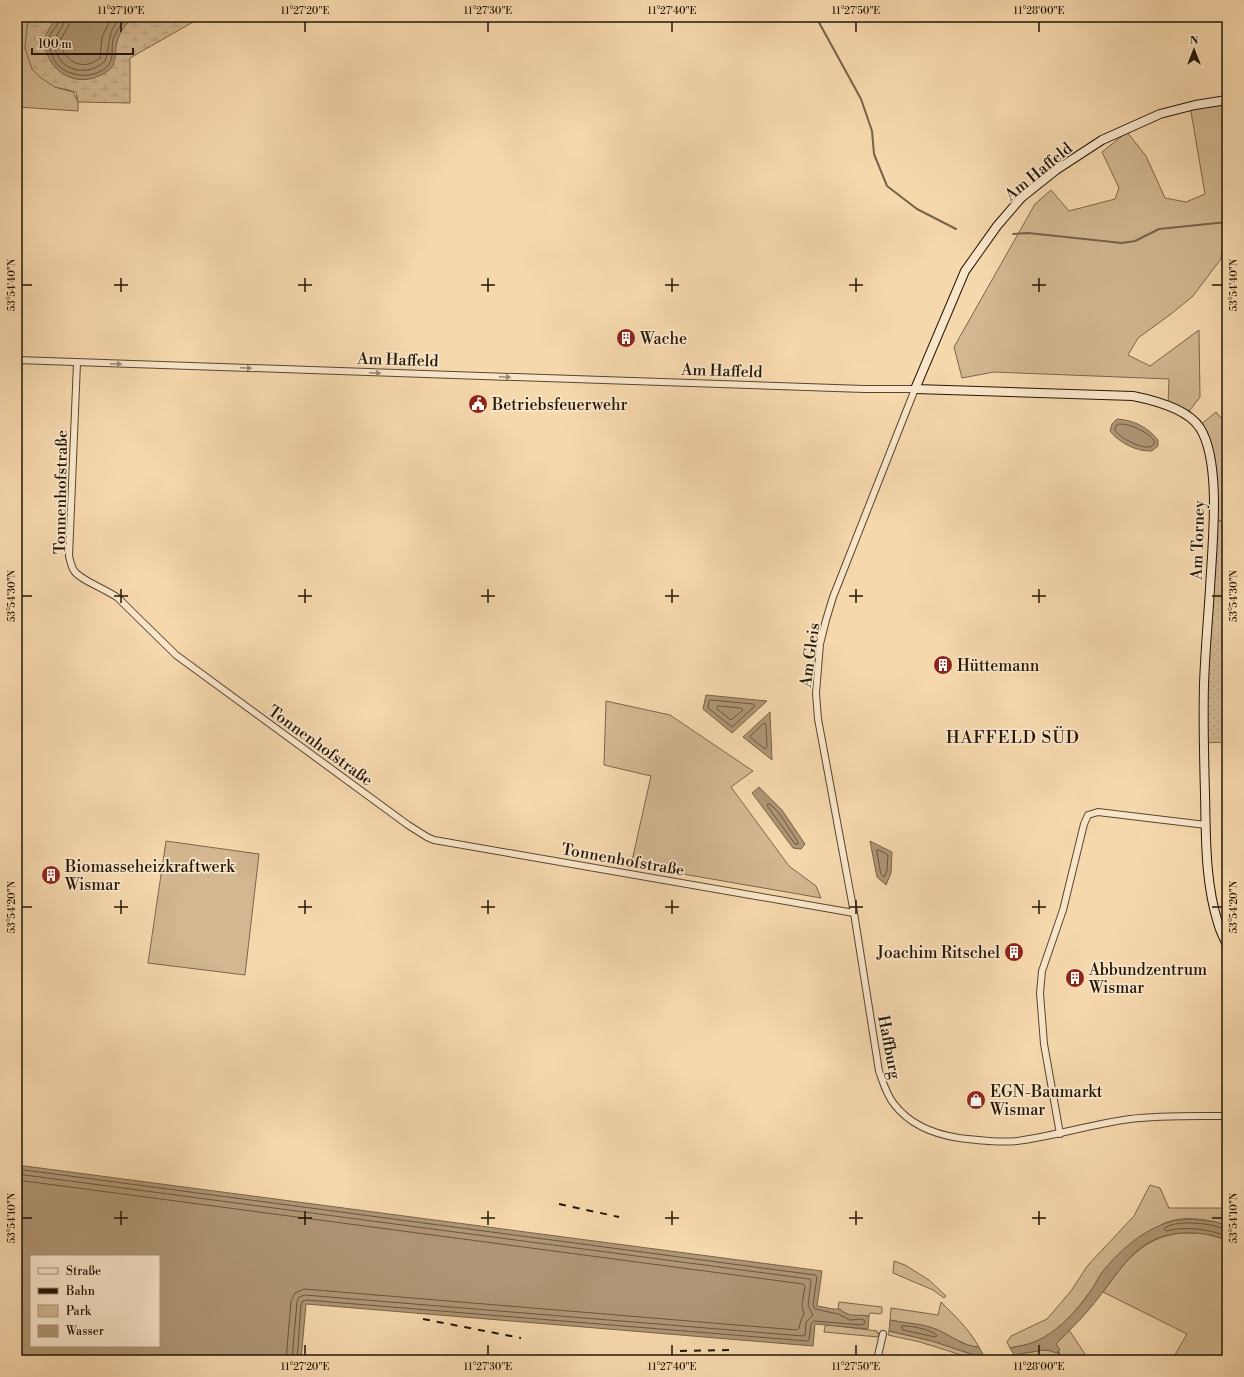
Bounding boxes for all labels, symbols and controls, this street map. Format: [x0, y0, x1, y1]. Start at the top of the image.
text: 11°27'10"E [98, 5, 145, 17]
text: 11°27'20"E [281, 5, 329, 17]
text: 11°27'30"E [464, 5, 512, 17]
text: 11°27'40"E [648, 5, 697, 17]
text: 11°27'50"E [832, 5, 880, 17]
text: 11°28'00"E [1014, 5, 1064, 17]
scale bar [32, 30, 133, 56]
north arrow [1174, 30, 1214, 70]
text: N [1190, 34, 1199, 48]
text: 100 m [38, 37, 72, 52]
street label: Am Haffeld [1000, 138, 1076, 206]
text: 53°54'40"N [6, 258, 18, 311]
text: 53°54'40"N [1228, 258, 1240, 311]
building icon: Wache [615, 327, 637, 349]
place label: Wache [639, 329, 687, 349]
street label: Am Haffeld [356, 349, 439, 371]
street label: Am Haffeld [680, 360, 763, 382]
one-way arrow [110, 361, 123, 367]
one-way arrow [240, 365, 253, 371]
one-way arrow [369, 369, 381, 376]
one-way arrow [499, 374, 512, 380]
public building icon: Betriebsfeuerwehr [467, 393, 489, 415]
place label: Betriebsfeuerwehr [491, 395, 628, 415]
street label: Tonnenhofstraße [50, 430, 72, 554]
street label: Am Torney [1187, 500, 1209, 581]
text: 53°54'30"N [6, 569, 18, 622]
text: 53°54'30"N [1228, 569, 1240, 622]
street label: Am Gleis [795, 621, 824, 690]
building icon: Hüttemann [932, 654, 954, 676]
place label: Hüttemann [957, 656, 1040, 676]
street label: Tonnenhofstraße [264, 701, 377, 790]
district label: HAFFELD SÜD [946, 726, 1080, 749]
street label: Tonnenhofstraße [560, 839, 686, 881]
place label: Biomasseheizkraftwerk Wismar [64, 857, 236, 895]
building icon: Biomasseheizkraftwerk Wismar [40, 864, 62, 886]
text: 53°54'20"N [6, 880, 18, 933]
text: 53°54'20"N [1228, 880, 1240, 933]
building icon: Joachim Ritschel [1003, 941, 1025, 963]
place label: Joachim Ritschel [876, 943, 1000, 963]
place label: Abbundzentrum Wismar [1088, 960, 1207, 998]
building icon: Abbundzentrum Wismar [1064, 967, 1086, 989]
street label: Haffburg [873, 1014, 905, 1081]
place label: EGN-Baumarkt Wismar [989, 1082, 1103, 1120]
shop icon: EGN-Baumarkt Wismar [965, 1089, 987, 1111]
text: 53°54'10"N [6, 1192, 18, 1243]
text: 53°54'10"N [1228, 1192, 1240, 1243]
legend [30, 1255, 160, 1347]
text: Straße [66, 1264, 101, 1279]
text: Bahn [65, 1284, 95, 1299]
text: Park [66, 1304, 92, 1319]
text: Wasser [65, 1324, 104, 1339]
text: 11°27'20"E [281, 1361, 329, 1373]
text: 11°27'30"E [464, 1361, 512, 1373]
text: 11°27'40"E [648, 1361, 697, 1373]
text: 11°27'50"E [832, 1361, 880, 1373]
text: 11°28'00"E [1014, 1361, 1064, 1373]

